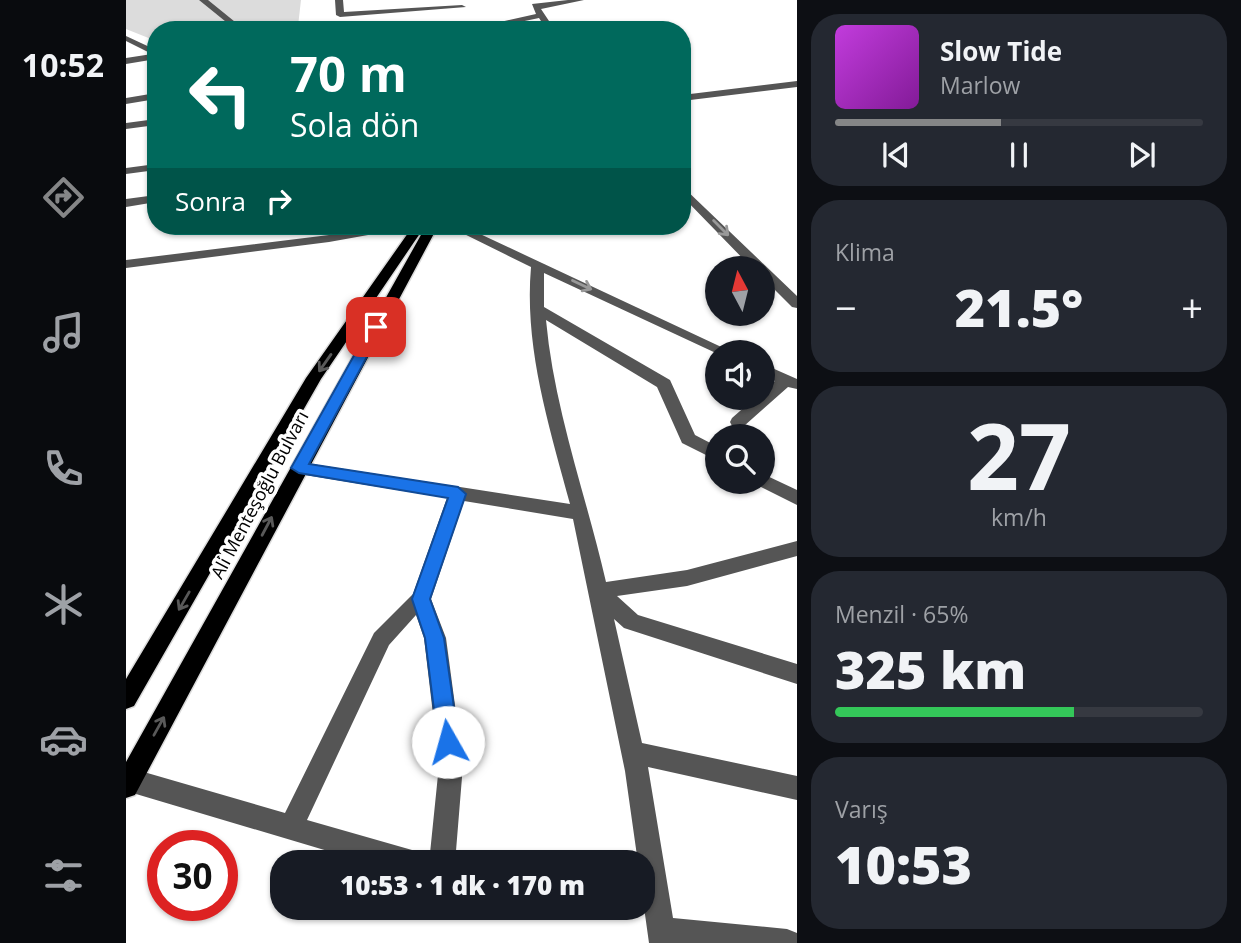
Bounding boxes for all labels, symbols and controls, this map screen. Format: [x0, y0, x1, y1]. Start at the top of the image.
text: Slow Tide [940, 33, 1062, 69]
text: 70 m [290, 40, 407, 106]
text: 10:52 [22, 43, 104, 86]
icon: left [175, 49, 266, 140]
text: Marlow [940, 69, 1020, 101]
text: Sola dön [290, 103, 419, 146]
icon: previous [877, 136, 915, 174]
icon: pause [1000, 136, 1038, 174]
icon: next [1123, 136, 1161, 174]
icon: directions [39, 173, 88, 222]
icon: right [260, 182, 298, 220]
text: Sonra [175, 183, 246, 219]
one-way arrow [713, 220, 730, 237]
text: Klima [835, 236, 895, 268]
north arrow [705, 256, 775, 326]
map controls [705, 256, 775, 494]
text: 21.5° [955, 271, 1083, 342]
one-way arrow [571, 279, 592, 292]
text: − [835, 281, 857, 333]
text: + [1181, 281, 1203, 333]
pin [346, 297, 406, 357]
icon: music [39, 308, 88, 357]
icon: arrive [357, 308, 395, 346]
button: sound [705, 340, 775, 410]
one-way arrow [318, 353, 332, 372]
text: 27 [967, 393, 1071, 517]
street label: Ali Menteşoğlu Bulvarı [205, 407, 314, 583]
button: search [705, 424, 775, 494]
icon: phone [39, 444, 88, 493]
text: km/h [991, 501, 1047, 533]
one-way arrow [261, 516, 275, 537]
icon: climate [39, 580, 88, 629]
one-way arrow [177, 590, 191, 610]
text: Menzil · 65% [835, 598, 968, 630]
text: 325 km [835, 633, 1026, 704]
position arrow [411, 705, 485, 779]
icon: car [39, 715, 88, 764]
one-way arrow [153, 716, 166, 737]
text: Varış [835, 793, 888, 825]
text: 10:53 [835, 828, 972, 899]
speed limit sign: 30 [147, 830, 238, 921]
icon: filters [39, 851, 88, 900]
text: 10:53 · 1 dk · 170 m [340, 867, 585, 903]

